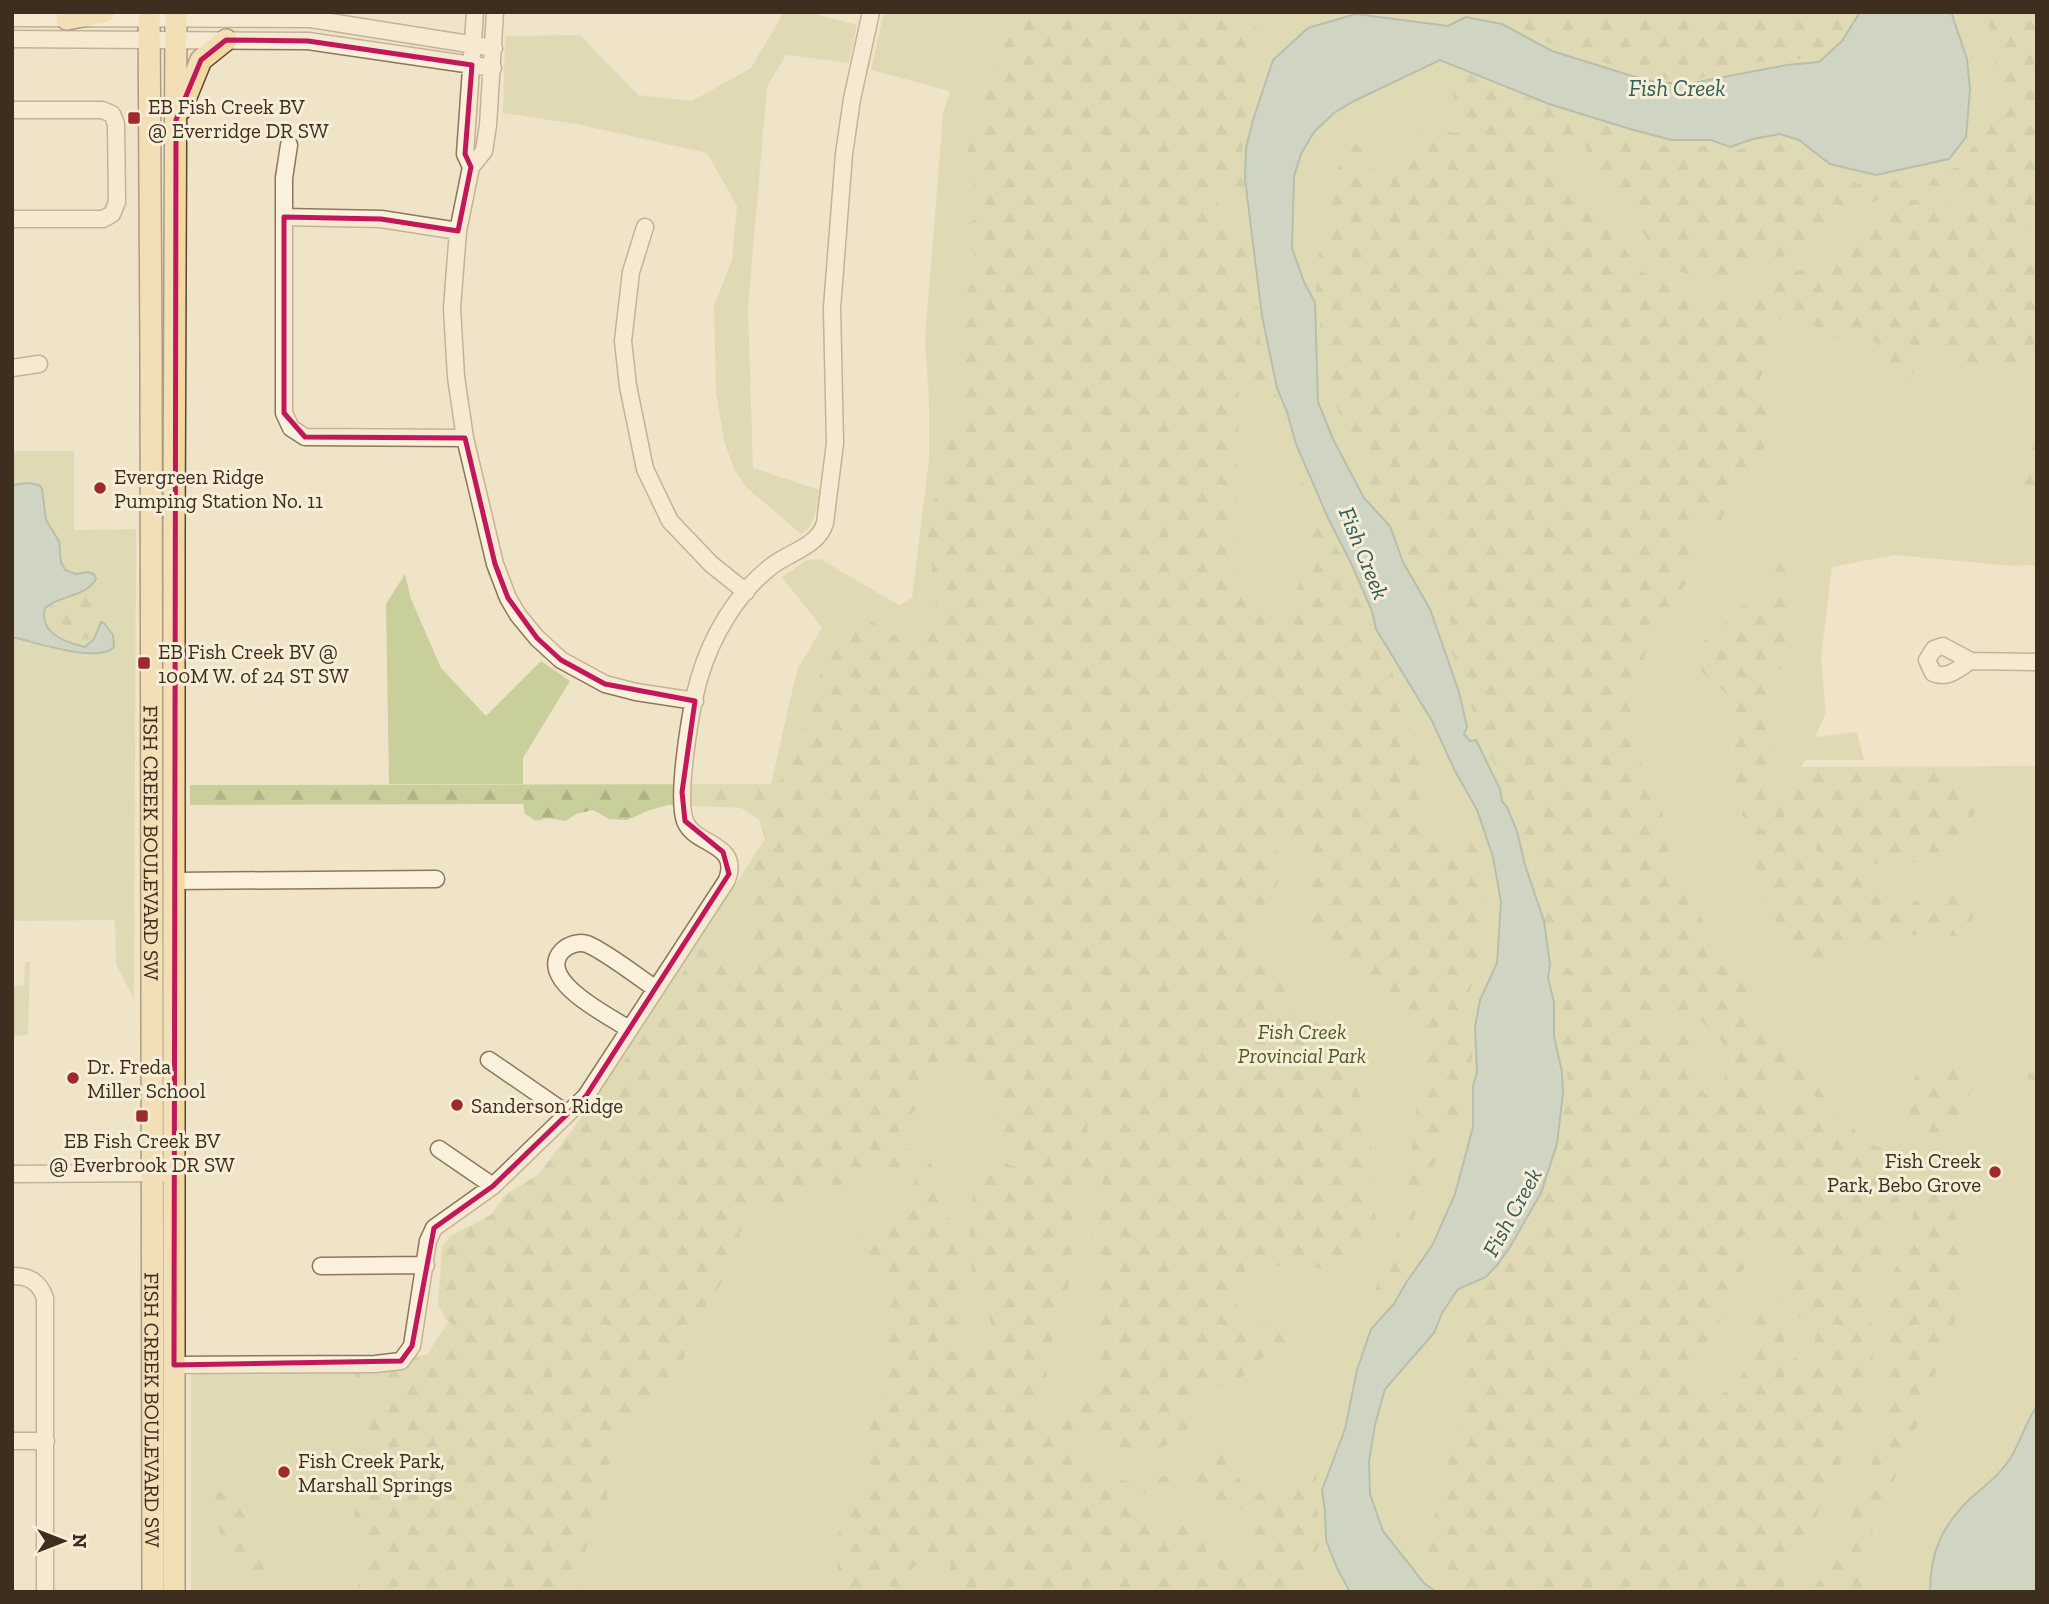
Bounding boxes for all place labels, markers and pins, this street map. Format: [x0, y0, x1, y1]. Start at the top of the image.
place label: EB Fish Creek BV @ Everridge DR SW [148, 94, 329, 143]
marker: EB Fish Creek BV @ Everridge DR SW [126, 110, 142, 126]
place label: Evergreen Ridge Pumping Station No. 11 [114, 464, 323, 513]
marker: Evergreen Ridge Pumping Station No. 11 [92, 480, 108, 496]
place label: EB Fish Creek BV @ 100M W. of 24 ST SW [158, 639, 349, 688]
marker: EB Fish Creek BV @ 100M W. of 24 ST SW [136, 655, 152, 671]
place label: Dr. Freda Miller School [87, 1054, 206, 1103]
marker: Dr. Freda Miller School [65, 1070, 81, 1086]
place label: Sanderson Ridge [471, 1093, 623, 1118]
marker: Sanderson Ridge [449, 1097, 465, 1113]
marker: EB Fish Creek BV @ Everbrook DR SW [134, 1108, 150, 1124]
place label: EB Fish Creek BV @ Everbrook DR SW [49, 1128, 235, 1177]
place label: Fish Creek Park, Bebo Grove [1827, 1148, 1981, 1197]
marker: Fish Creek Park, Bebo Grove [1987, 1164, 2003, 1180]
place label: Fish Creek Park, Marshall Springs [298, 1448, 453, 1497]
marker: Fish Creek Park, Marshall Springs [276, 1464, 292, 1480]

